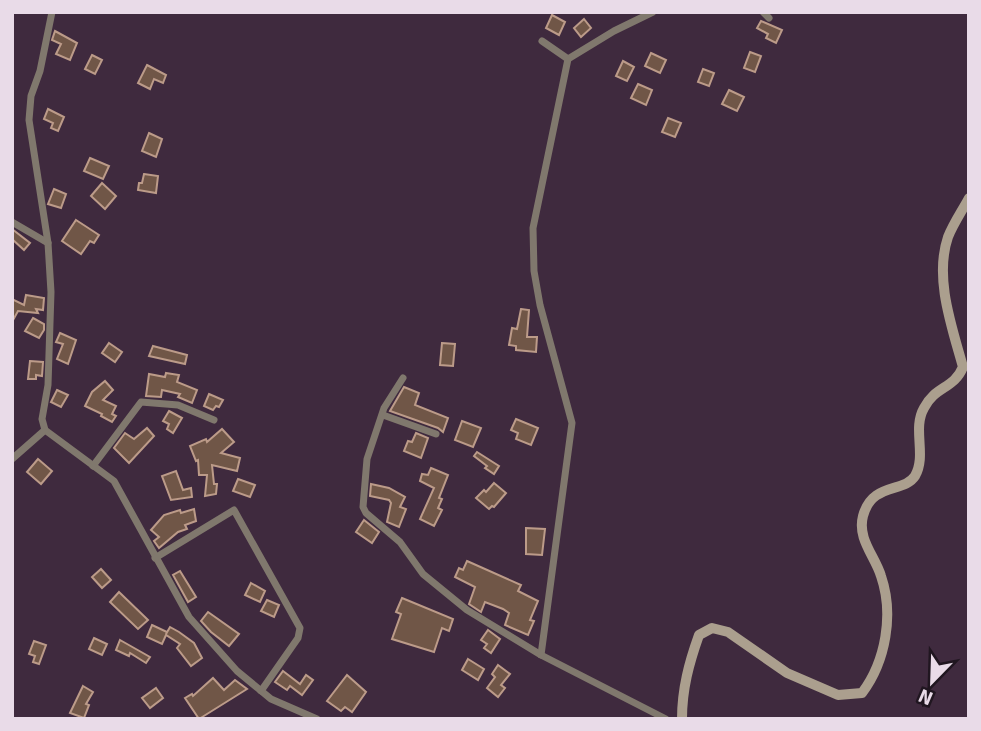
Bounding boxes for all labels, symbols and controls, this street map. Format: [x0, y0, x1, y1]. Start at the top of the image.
north arrow [897, 647, 967, 717]
text: N [915, 683, 937, 710]

